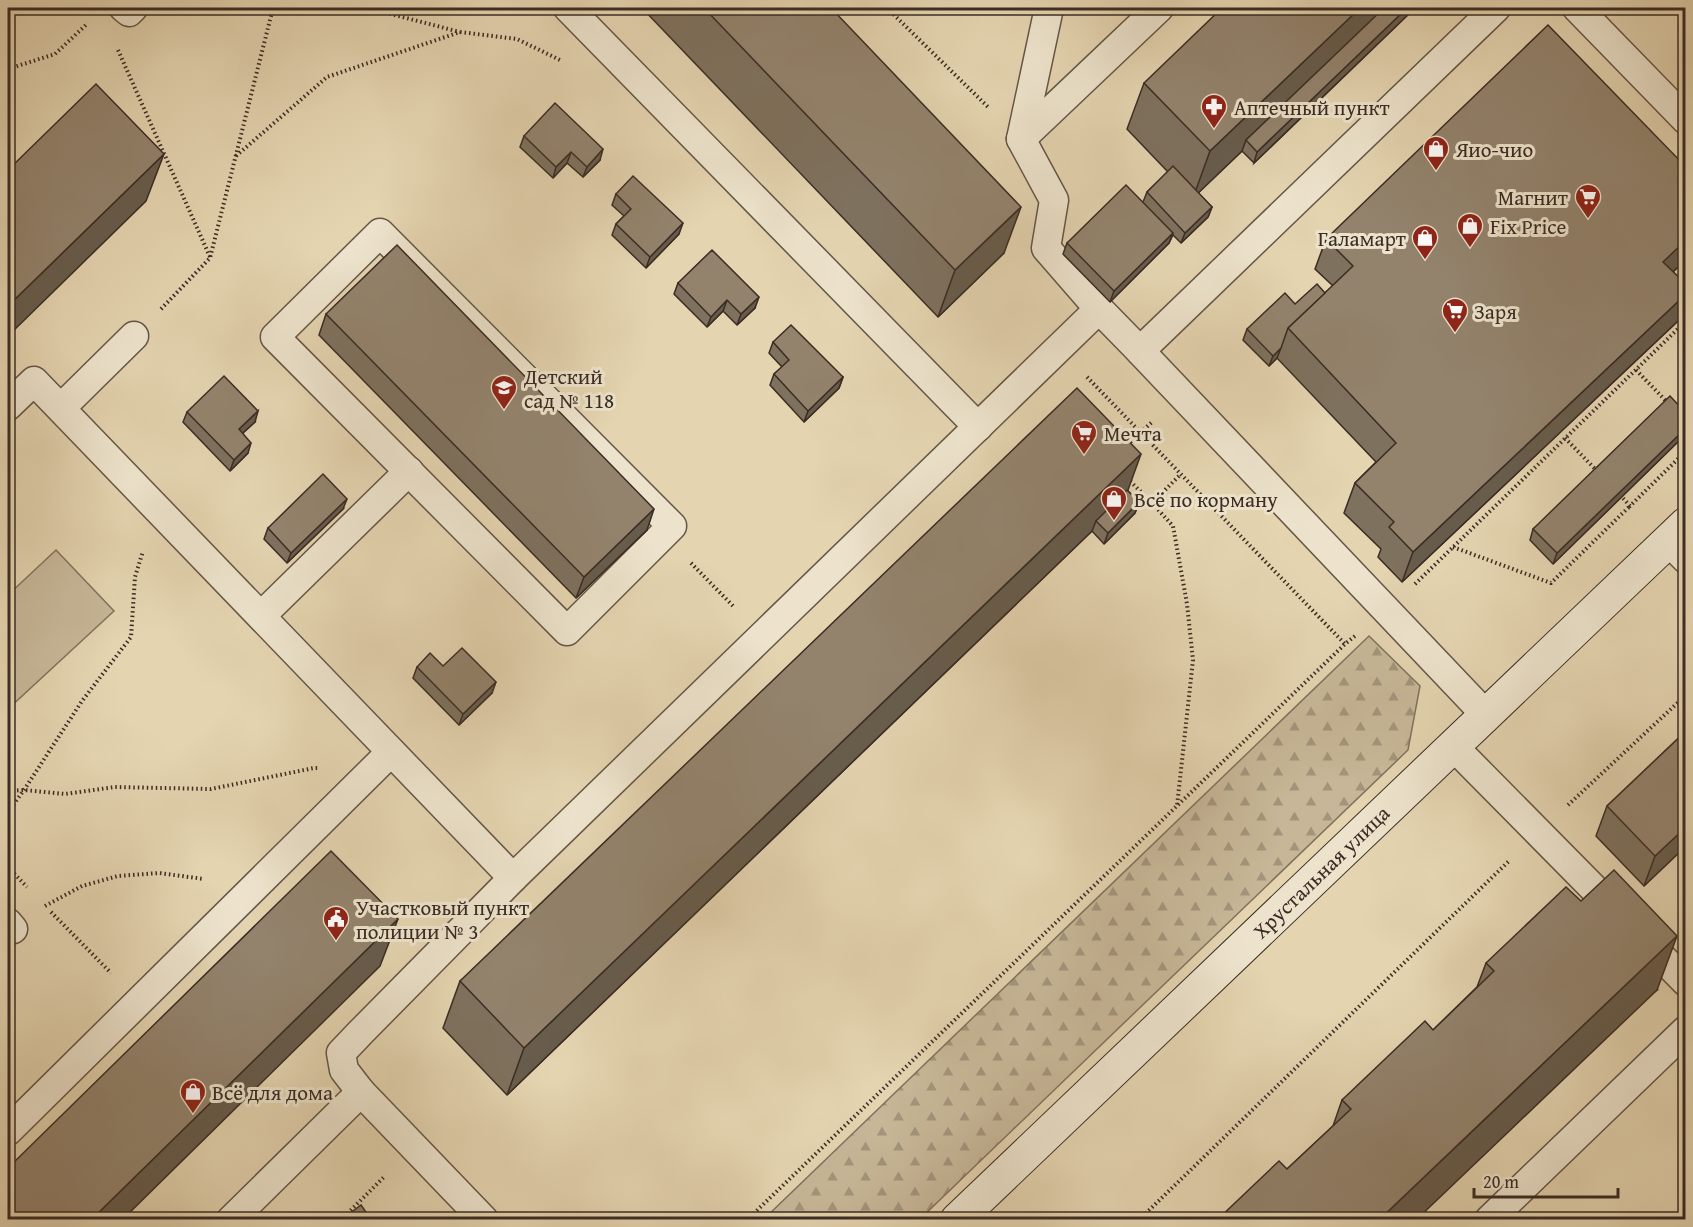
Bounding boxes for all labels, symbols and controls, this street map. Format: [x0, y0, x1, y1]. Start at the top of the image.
pharmacy icon: Аптечный пункт [1199, 92, 1229, 130]
place label: Аптечный пункт [1234, 92, 1390, 123]
shop icon: Яио-чио [1421, 134, 1451, 172]
place label: Яио-чио [1455, 134, 1533, 165]
place label: Магнит [1498, 182, 1568, 213]
supermarket icon: Магнит [1573, 182, 1603, 220]
shop icon: Fix Price [1455, 211, 1485, 249]
place label: Fix Price [1490, 211, 1567, 242]
place label: Галамарт [1318, 223, 1406, 254]
shop icon: Галамарт [1410, 223, 1440, 261]
supermarket icon: Заря [1440, 296, 1470, 334]
place label: Заря [1474, 296, 1517, 327]
place label: Детский сад № 118 [523, 361, 614, 416]
school or university icon: Детский сад № 118 [489, 373, 519, 411]
supermarket icon: Мечта [1069, 418, 1099, 456]
place label: Мечта [1104, 418, 1162, 449]
shop icon: Всё по корману [1099, 484, 1129, 522]
place label: Всё по корману [1134, 484, 1278, 515]
street label: Хрустальная улица [1245, 798, 1397, 946]
place label: Участковый пункт полиции № 3 [356, 892, 529, 947]
public building icon: Участковый пункт полиции № 3 [321, 904, 351, 942]
shop icon: Всё для дома [178, 1077, 208, 1115]
place label: Всё для дома [212, 1077, 333, 1108]
scale bar [1474, 1161, 1618, 1199]
text: 20 m [1483, 1168, 1519, 1195]

